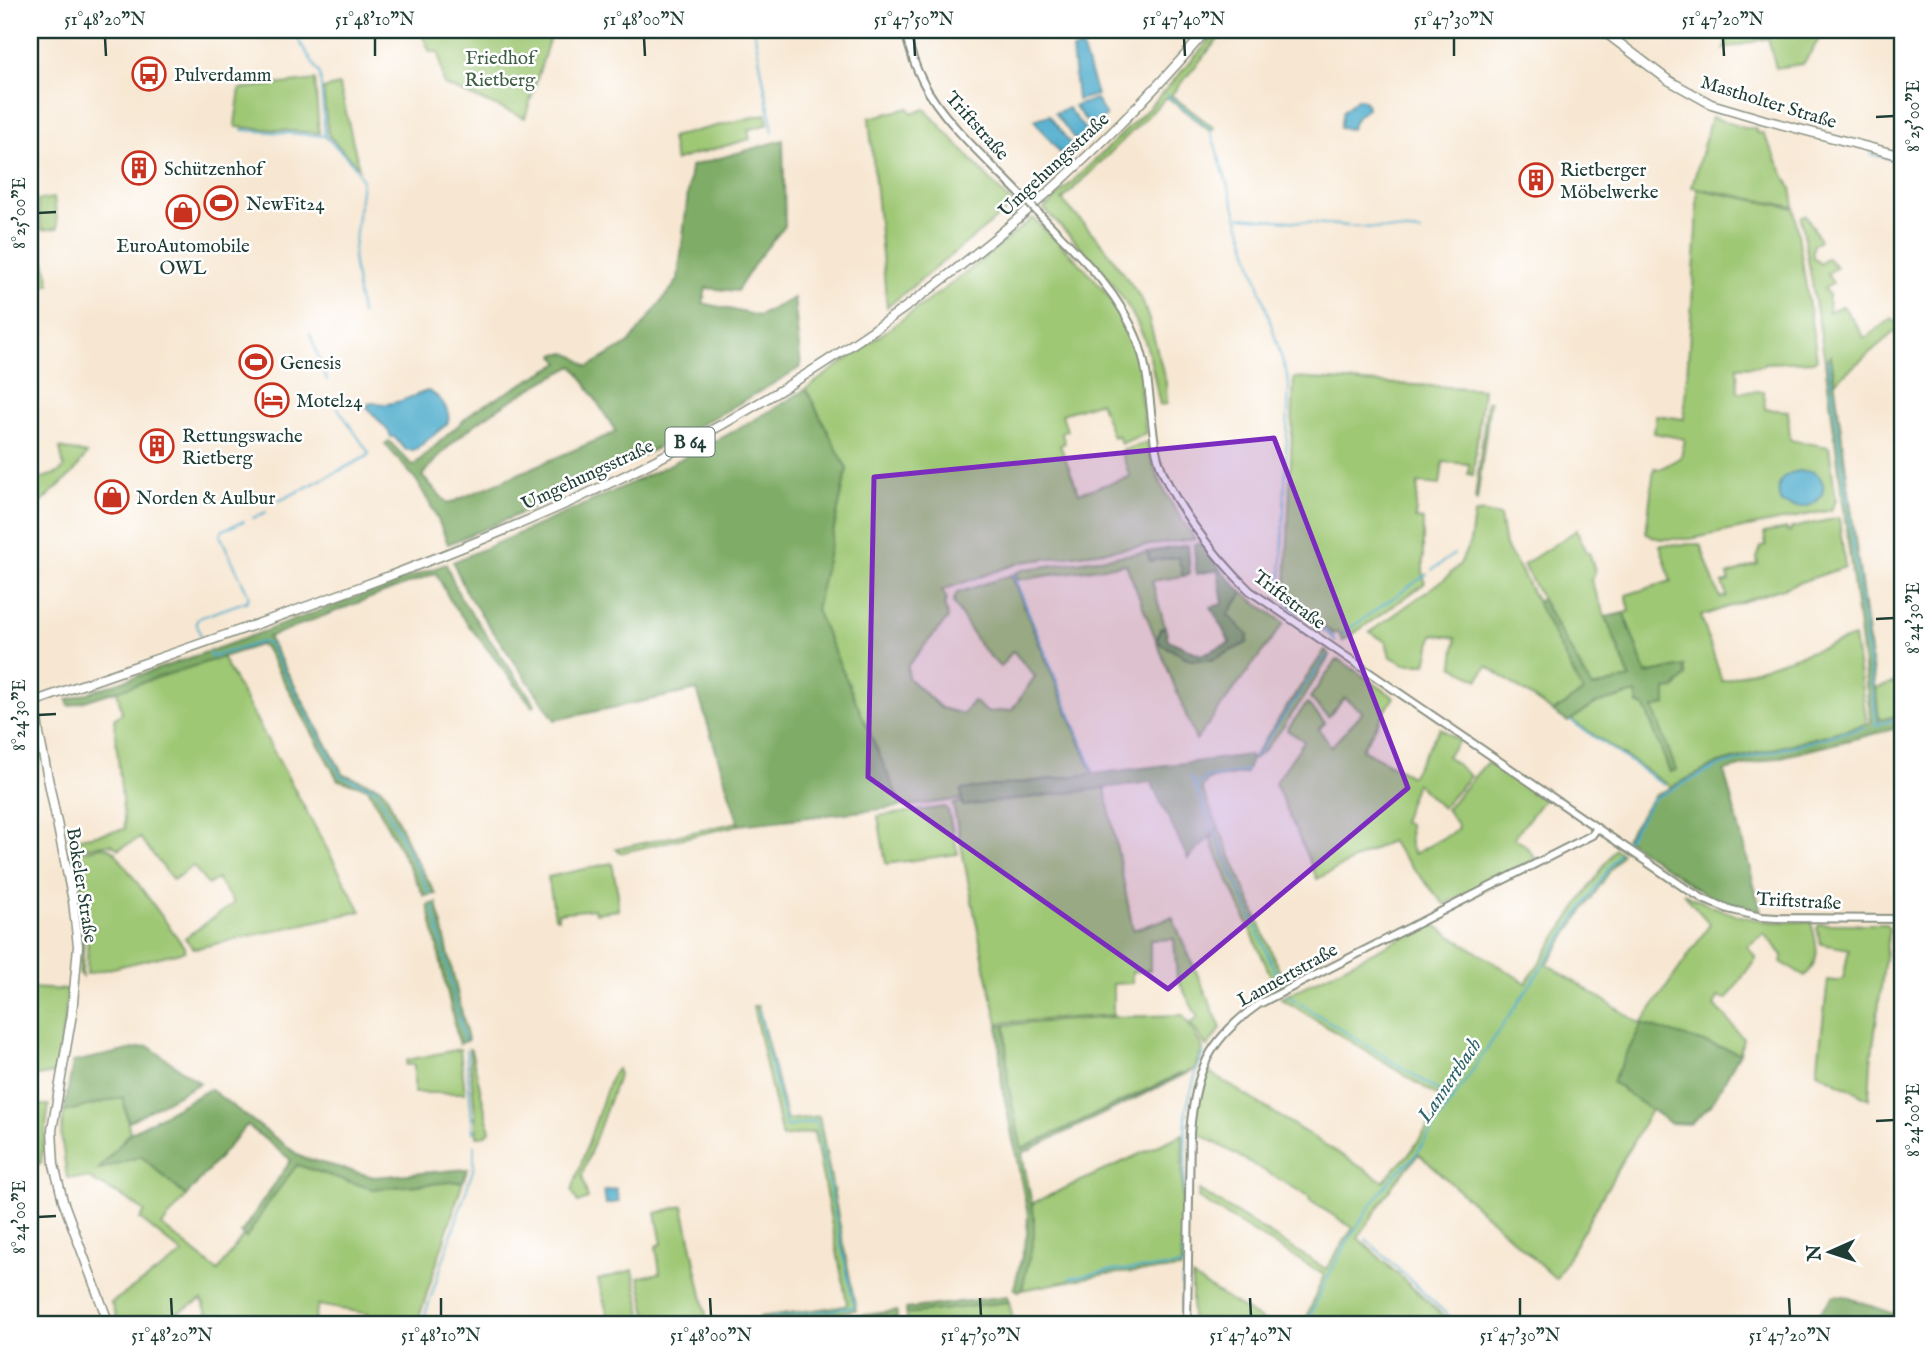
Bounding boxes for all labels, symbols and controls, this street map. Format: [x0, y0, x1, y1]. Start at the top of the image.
text: 51°48'20"N [64, 9, 146, 32]
text: 51°48'10"N [335, 9, 415, 32]
text: 51°48'00"N [603, 9, 685, 32]
text: 51°47'50"N [874, 9, 955, 32]
text: 51°47'40"N [1143, 9, 1226, 32]
text: 51°47'30"N [1414, 9, 1495, 32]
text: 51°47'20"N [1682, 9, 1765, 32]
park label: Friedhof Rietberg [465, 47, 538, 93]
bus stop icon: Pulverdamm [130, 55, 168, 93]
place label: Pulverdamm [174, 64, 272, 88]
street label: Mastholter Straße [1697, 71, 1840, 135]
text: 8°25'00"E [1903, 80, 1926, 152]
street label: Triftstraße [939, 87, 1014, 166]
street label: Umgehungsstraße [994, 108, 1115, 223]
building icon: Schützenhof [120, 149, 158, 187]
place label: Schützenhof [164, 158, 266, 182]
place label: Rietberger Möbelwerke [1560, 159, 1659, 205]
building icon: Rietberger Möbelwerke [1517, 161, 1555, 199]
text: 8°25'00"E [9, 177, 32, 249]
sports icon: NewFit24 [202, 184, 240, 222]
shop icon: EuroAutomobile OWL [164, 193, 202, 231]
place label: NewFit24 [246, 193, 325, 217]
place label: EuroAutomobile OWL [116, 235, 250, 281]
sports icon: Genesis [237, 343, 275, 381]
place label: Genesis [280, 352, 341, 376]
hotel icon: Motel24 [253, 381, 291, 419]
place label: Motel24 [296, 390, 363, 414]
place label: Rettungswache Rietberg [182, 425, 303, 471]
building icon: Rettungswache Rietberg [138, 427, 176, 465]
road number: B 64 [666, 428, 714, 457]
street label: Umgehungsstraße [518, 435, 658, 517]
shop icon: Norden & Aulbur [93, 478, 131, 516]
place label: Norden & Aulbur [136, 487, 275, 511]
street label: Triftstraße [1248, 566, 1330, 636]
text: 8°24'30"E [1903, 582, 1926, 654]
text: 8°24'30"E [9, 679, 32, 751]
street label: Bokeler Straße [60, 826, 102, 945]
street label: Triftstraße [1756, 888, 1842, 916]
street label: Lannertstraße [1234, 938, 1343, 1013]
water label: Lannertbach [1412, 1033, 1488, 1129]
text: 8°24'00"E [1903, 1083, 1926, 1157]
text: 8°24'00"E [9, 1180, 32, 1254]
north arrow [1796, 1218, 1866, 1288]
text: N [1803, 1243, 1827, 1263]
text: 51°48'20"N [131, 1325, 213, 1348]
text: 51°48'10"N [401, 1325, 481, 1348]
text: 51°48'00"N [670, 1325, 752, 1348]
text: 51°47'50"N [941, 1325, 1022, 1348]
text: 51°47'40"N [1210, 1325, 1293, 1348]
text: 51°47'30"N [1480, 1325, 1561, 1348]
text: 51°47'20"N [1749, 1325, 1832, 1348]

